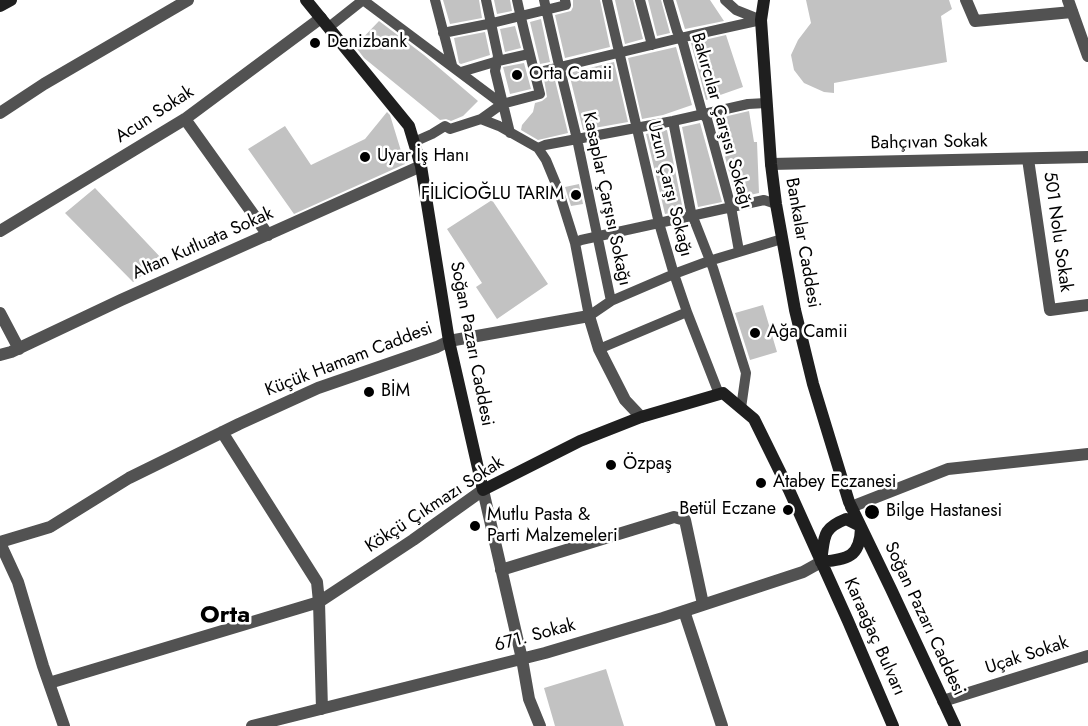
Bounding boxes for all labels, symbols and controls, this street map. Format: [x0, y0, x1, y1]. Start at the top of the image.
street label: Bakırcılar Çarşısı Sokağı [685, 30, 757, 212]
place label: Denizbank [327, 32, 407, 54]
marker: Denizbank [308, 36, 322, 50]
place label: Orta Camii [529, 64, 612, 86]
marker: Orta Camii [510, 68, 524, 82]
street label: Acun Sokak [112, 82, 198, 148]
street label: Kasaplar Çarşısı Sokağı [577, 110, 635, 288]
street label: Uzun Çarşı Sokağı [642, 119, 696, 259]
street label: Bahçıvan Sokak [870, 131, 988, 155]
place label: Uyar İş Hanı [377, 146, 469, 168]
marker: Uyar İş Hanı [358, 150, 372, 164]
street label: 501 Nolu Sokak [1038, 170, 1076, 294]
street label: Bankalar Caddesi [780, 176, 824, 310]
place label: FİLİCİOĞLU TARIM [421, 184, 564, 206]
marker: FİLİCİOĞLU TARIM [569, 188, 583, 202]
street label: Altan Kutluata Sokak [129, 203, 277, 285]
street label: Soğan Pazarı Caddesi [444, 260, 498, 428]
street label: Küçük Hamam Caddesi [262, 318, 436, 402]
place label: Ağa Camii [767, 322, 848, 344]
marker: Ağa Camii [748, 326, 762, 340]
place label: BİM [381, 381, 410, 403]
marker: BİM [362, 385, 376, 399]
street label: Kökçü Çıkmazı Sokak [362, 452, 508, 558]
place label: Özpaş [623, 454, 672, 476]
marker: Özpaş [604, 458, 618, 472]
place label: Atabey Eczanesi [773, 472, 897, 494]
marker: Atabey Eczanesi [754, 476, 768, 490]
place label: Betül Eczane [679, 499, 776, 521]
place label: Bilge Hastanesi [886, 501, 1002, 523]
marker: Betül Eczane [781, 503, 795, 517]
marker: Bilge Hastanesi [863, 503, 881, 521]
place label: Mutlu Pasta & Parti Malzemeleri [487, 505, 618, 548]
marker: Mutlu Pasta & Parti Malzemeleri [468, 519, 482, 533]
street label: Soğan Pazarı Caddesi [879, 539, 969, 699]
street label: Karaağaç Bulvarı [838, 575, 910, 699]
district label: Orta [200, 602, 250, 630]
street label: 671. Sokak [492, 615, 578, 657]
street label: Uçak Sokak [983, 632, 1071, 680]

